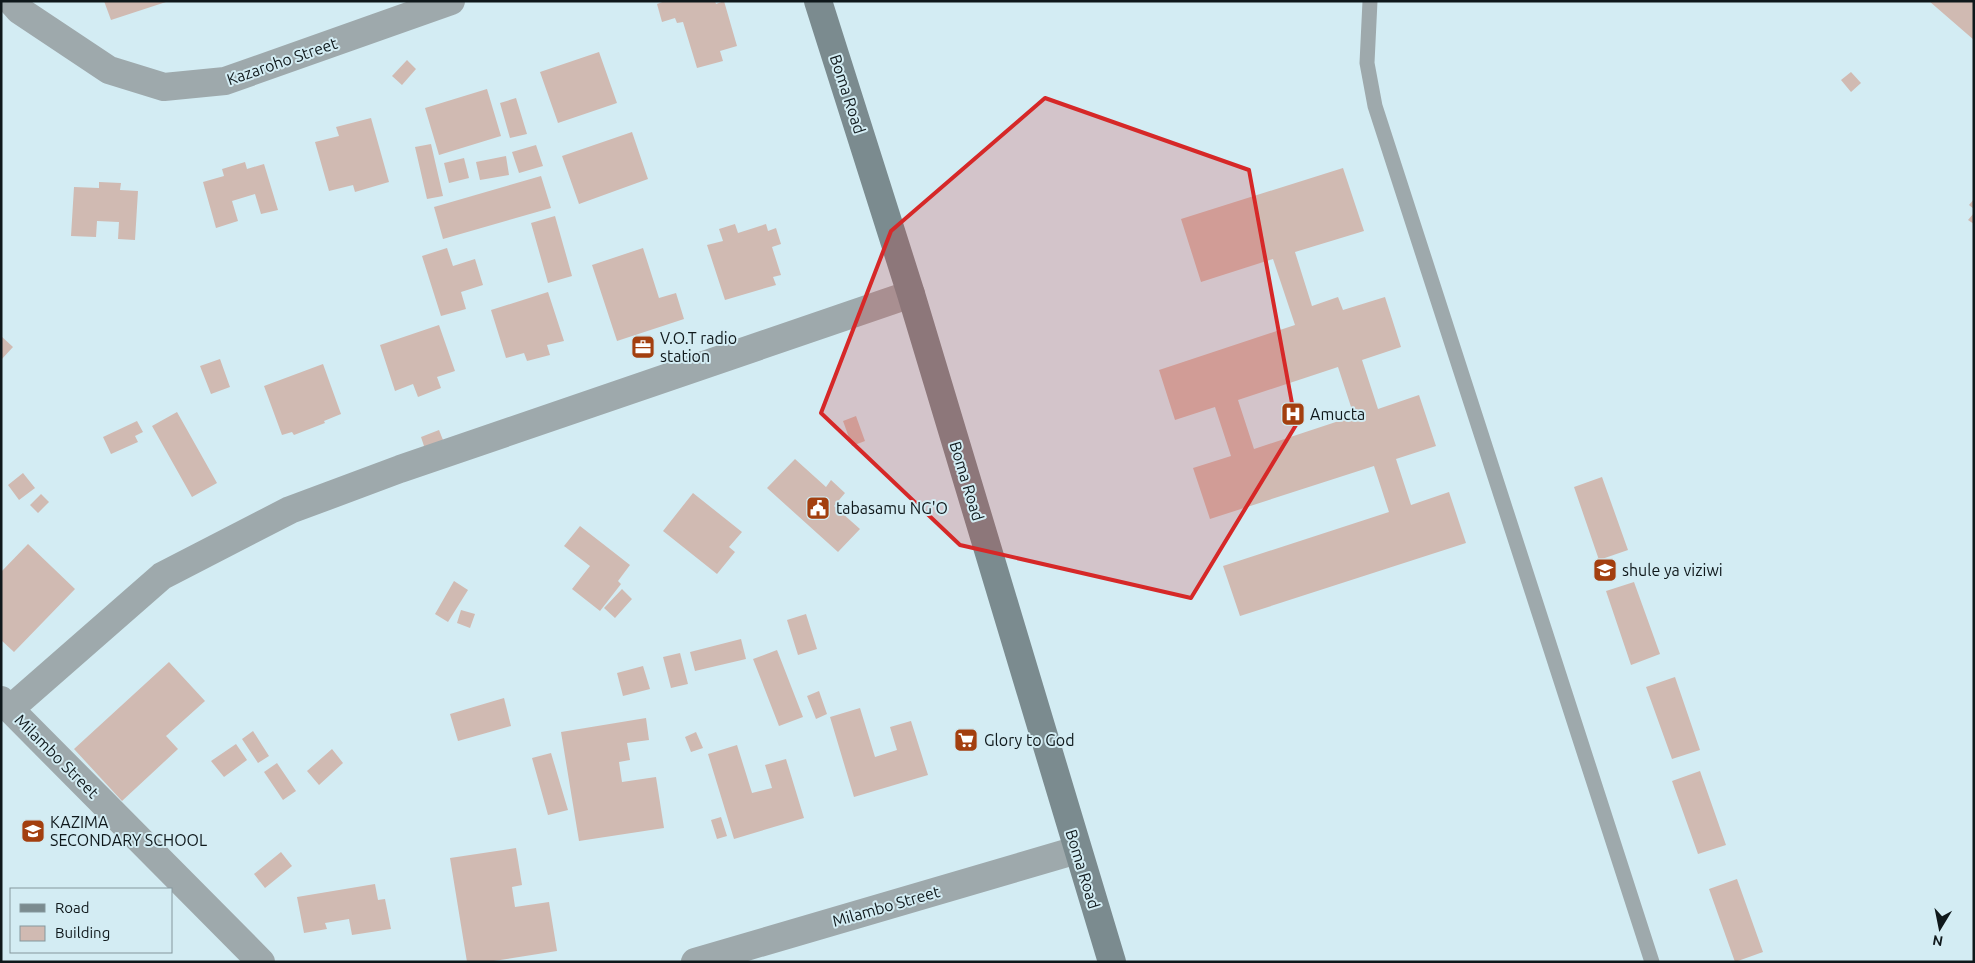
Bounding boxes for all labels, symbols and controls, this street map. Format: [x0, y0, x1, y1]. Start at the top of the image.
street label: Kazaroho Street [224, 33, 340, 88]
street label: Boma Road [827, 52, 869, 136]
place label: V.O.T radio station [660, 329, 737, 365]
office icon: V.O.T radio station [630, 334, 656, 360]
hospital icon: Amucta [1280, 401, 1306, 427]
place label: Amucta [1310, 405, 1365, 423]
street label: Boma Road [946, 439, 988, 523]
public building icon: tabasamu NG'O [805, 495, 831, 521]
place label: tabasamu NG'O [836, 499, 948, 517]
school or university icon: shule ya viziwi [1592, 557, 1618, 583]
place label: shule ya viziwi [1622, 561, 1723, 579]
street label: Milambo Street [11, 710, 103, 802]
supermarket icon: Glory to God [953, 727, 979, 753]
place label: Glory to God [984, 731, 1075, 749]
place label: KAZIMA SECONDARY SCHOOL [50, 813, 207, 849]
school or university icon: KAZIMA SECONDARY SCHOOL [20, 818, 46, 844]
street label: Boma Road [1062, 827, 1104, 911]
street label: Milambo Street [830, 882, 943, 930]
legend [10, 888, 172, 953]
text: Road [55, 899, 90, 916]
north arrow [1915, 903, 1965, 953]
text: Building [55, 924, 110, 941]
text: N [1931, 932, 1944, 950]

